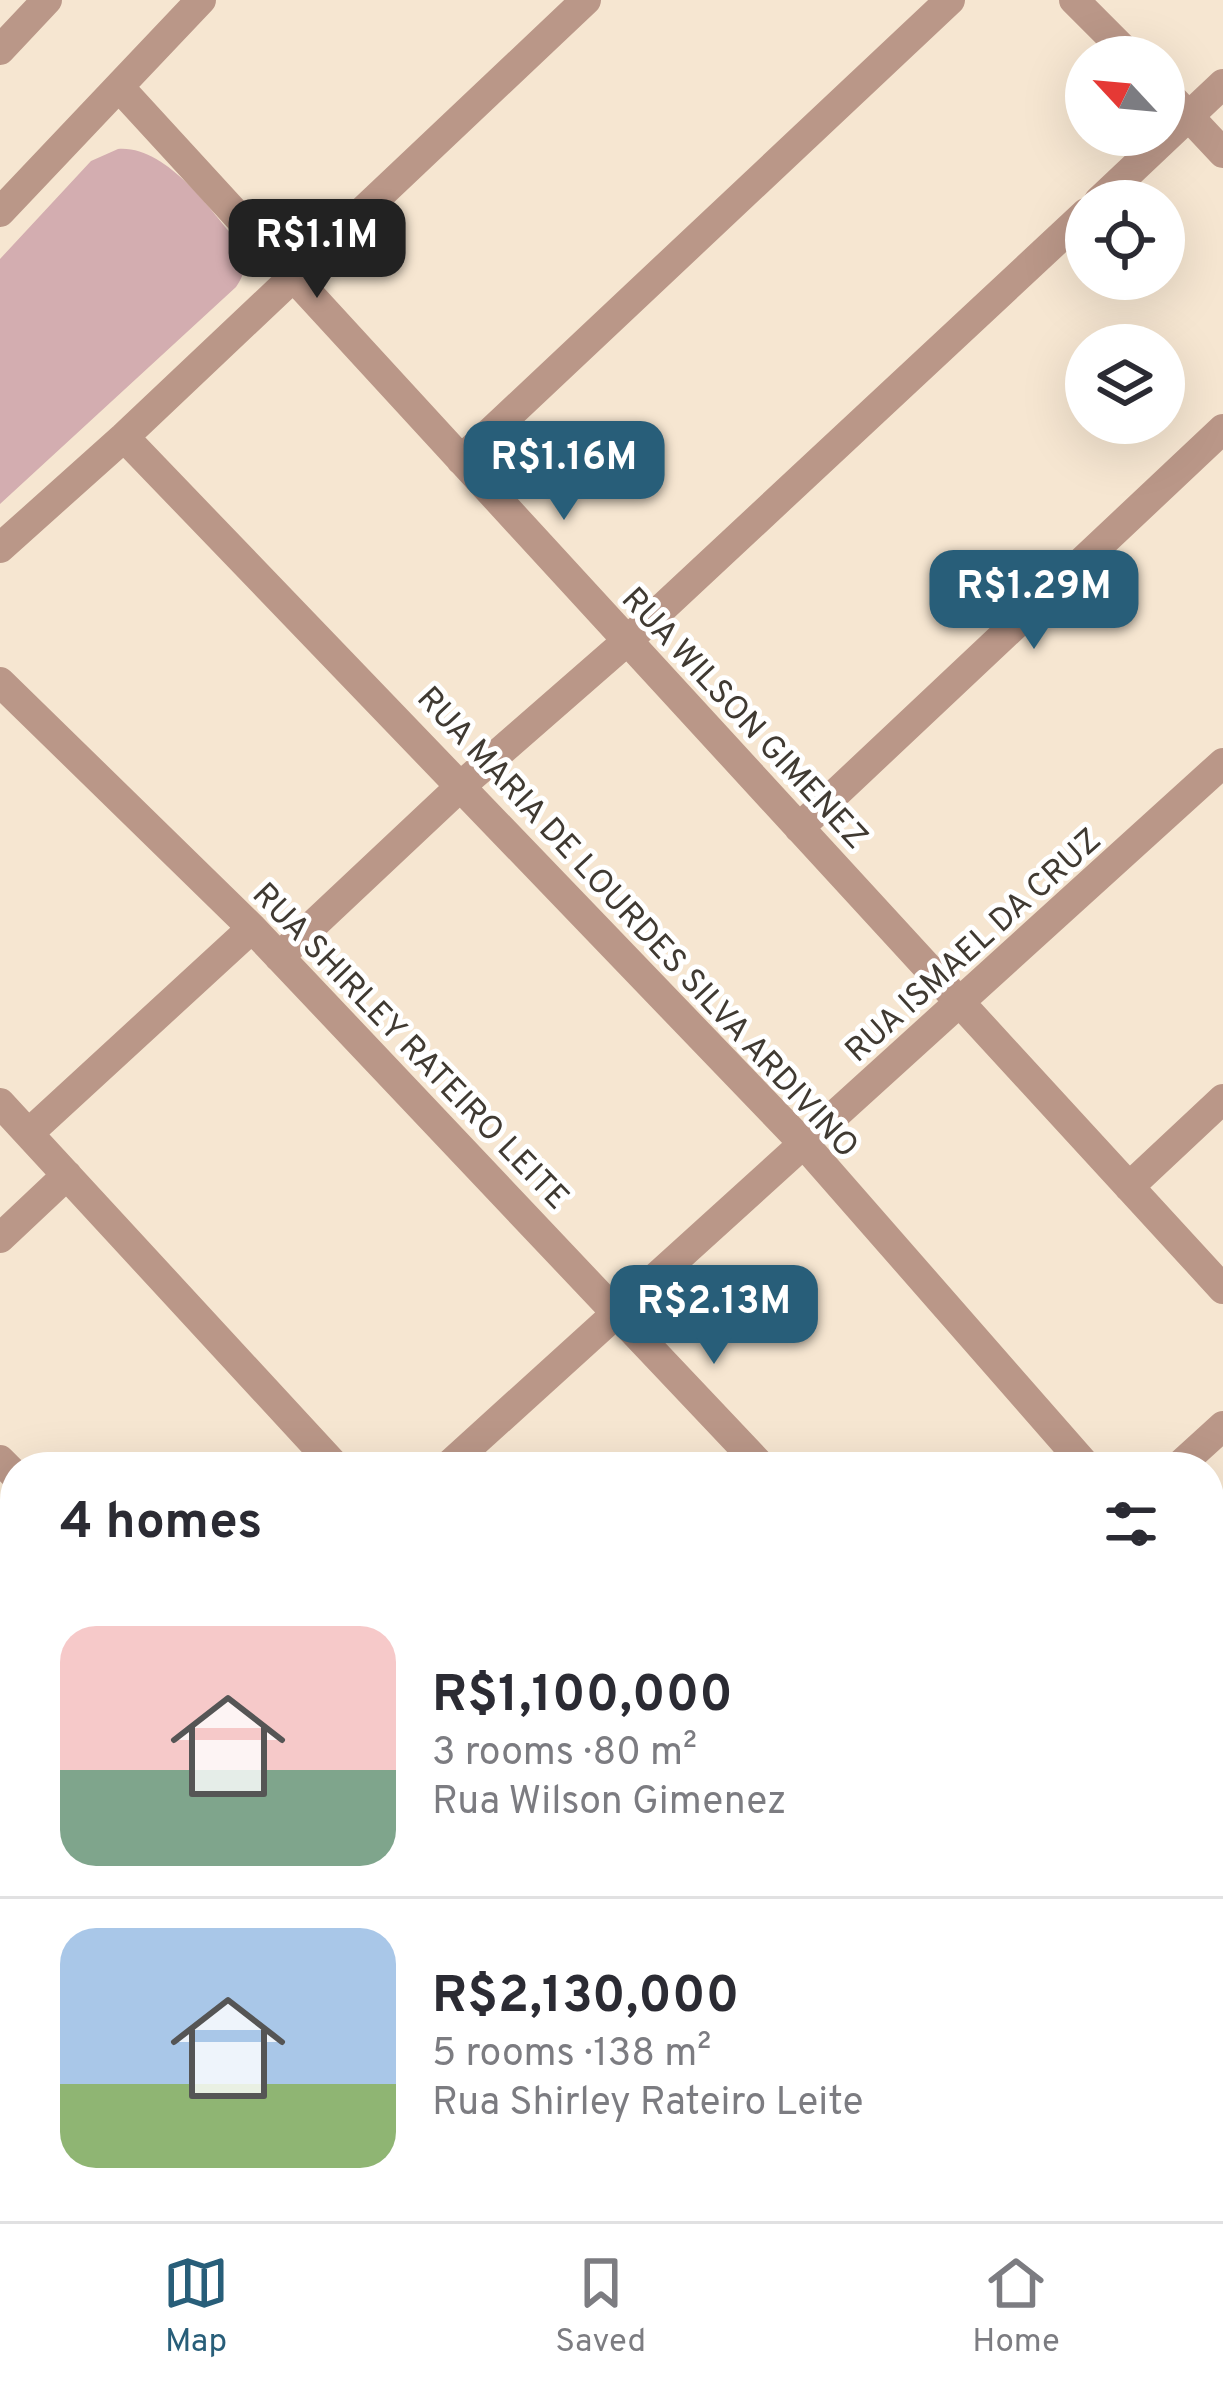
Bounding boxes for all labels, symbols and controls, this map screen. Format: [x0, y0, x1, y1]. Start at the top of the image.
north arrow [1065, 36, 1185, 156]
map controls [1065, 36, 1185, 444]
button: locate [1065, 180, 1185, 300]
pin: R$1.1M [219, 199, 415, 301]
text: R$1.1M [256, 213, 378, 262]
button: layers [1065, 324, 1185, 444]
pin: R$1.16M [453, 421, 675, 523]
text: R$1.16M [491, 435, 637, 484]
pin: R$1.29M [923, 550, 1145, 652]
text: R$1.29M [956, 564, 1112, 613]
street label: RUA WILSON GIMENEZ [611, 580, 875, 860]
street label: RUA MARIA DE LOURDES SILVA ARDIVINO [406, 679, 866, 1168]
street label: RUA ISMAEL DA CRUZ [838, 821, 1112, 1073]
street label: RUA SHIRLEY RATEIRO LEITE [242, 875, 577, 1220]
pin: R$2.13M [603, 1265, 825, 1367]
text: R$2.13M [637, 1279, 791, 1328]
icon: filters [1098, 1491, 1164, 1557]
text: 4 homes [60, 1492, 262, 1557]
text: R$1,100,000 [432, 1665, 733, 1730]
icon: home [156, 1674, 300, 1818]
text: 3 rooms · 80 m² [432, 1730, 697, 1779]
text: Rua Wilson Gimenez [432, 1779, 787, 1828]
text: R$2,130,000 [432, 1966, 739, 2031]
icon: home [156, 1976, 300, 2120]
text: 5 rooms · 138 m² [432, 2031, 711, 2080]
text: Rua Shirley Rateiro Leite [432, 2080, 864, 2129]
tab: Map [163, 2250, 229, 2364]
tab: Saved [555, 2250, 646, 2364]
tab: Home [972, 2250, 1060, 2364]

